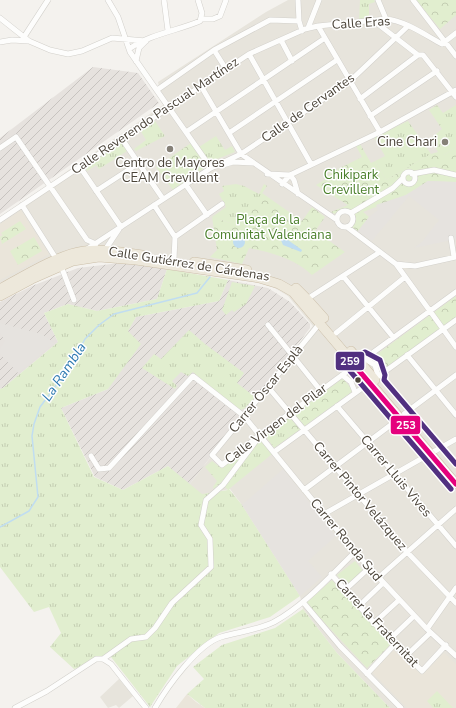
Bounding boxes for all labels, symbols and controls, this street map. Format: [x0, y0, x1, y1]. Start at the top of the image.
street label: Calle Eras [331, 12, 391, 34]
street label: Calle Reverendo Pascual Martínez [68, 53, 242, 179]
street label: Calle de Cervantes [258, 69, 358, 147]
place label: Cine Chari [377, 133, 437, 151]
marker: Cine Chari [440, 137, 450, 147]
marker: Centro de Mayores CEAM Crevillent [165, 144, 175, 154]
place label: Centro de Mayores CEAM Crevillent [115, 154, 225, 187]
park label: Chikipark Crevillent [323, 166, 380, 199]
park label: Plaça de la Comunitat Valenciana [204, 211, 332, 244]
street label: Calle Gutiérrez de Cárdenas [107, 242, 271, 286]
water label: La Rambla [37, 339, 91, 405]
street label: Carrer Òscar Esplà [224, 340, 307, 437]
line badge: 259 [335, 351, 365, 371]
text: 259 [340, 354, 360, 369]
unlabelled marker [353, 375, 363, 385]
street label: Calle Virgen del Pilar [221, 379, 331, 468]
line badge: 253 [390, 415, 421, 435]
text: 253 [396, 418, 416, 433]
street label: Carrer Lluis Vives [356, 431, 436, 521]
street label: Carrer Pintor Velázquez [309, 438, 411, 554]
street label: Carrer Ronda Sud [306, 495, 386, 585]
street label: Carrer la Fraternitat [331, 575, 423, 671]

